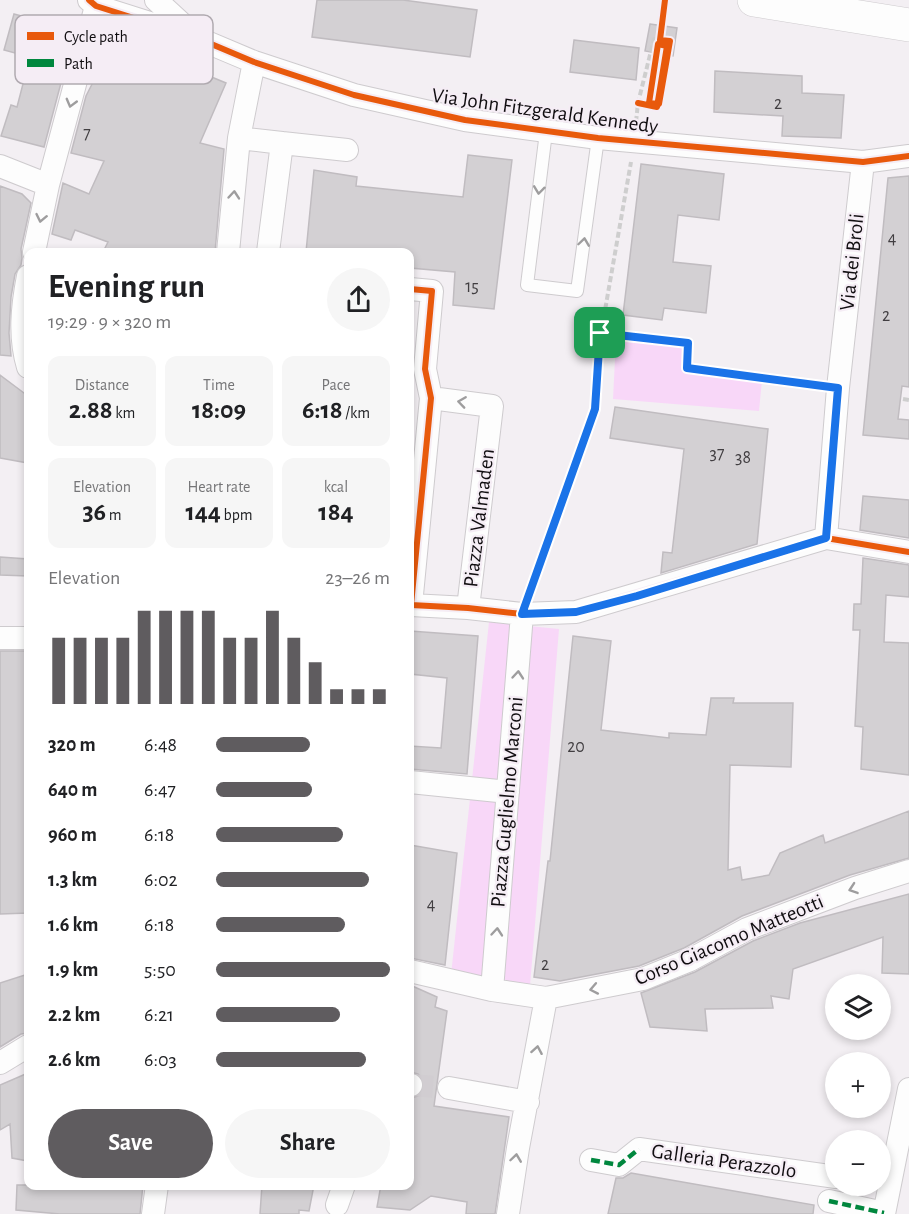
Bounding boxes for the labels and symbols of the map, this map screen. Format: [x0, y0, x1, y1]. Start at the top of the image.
legend [15, 15, 213, 84]
text: Cycle path [64, 29, 128, 46]
text: Path [64, 56, 93, 72]
street label: Via John Fitzgerald Kennedy [430, 85, 660, 137]
house number: 2 [774, 95, 782, 113]
one-way arrow [66, 97, 78, 108]
house number: 7 [83, 125, 91, 143]
one-way arrow [533, 186, 546, 195]
one-way arrow [227, 191, 240, 200]
street label: Via dei Broli [836, 212, 868, 312]
one-way arrow [35, 213, 48, 223]
house number: 4 [888, 230, 897, 248]
one-way arrow [577, 237, 590, 246]
house number: 15 [465, 278, 479, 296]
pin [574, 307, 625, 358]
house number: 2 [882, 307, 890, 325]
one-way arrow [457, 396, 466, 409]
house number: 37 [710, 445, 724, 463]
street label: Piazza Valmaden [460, 447, 498, 589]
house number: 38 [735, 449, 751, 467]
one-way arrow [511, 670, 524, 679]
street label: Piazza Guglielmo Marconi [487, 696, 527, 908]
house number: 20 [567, 738, 585, 756]
one-way arrow [848, 882, 859, 895]
street label: Corso Giacomo Matteotti [632, 891, 826, 989]
house number: 4 [427, 896, 436, 914]
one-way arrow [490, 927, 503, 936]
house number: 2 [541, 956, 549, 974]
one-way arrow [589, 982, 599, 995]
one-way arrow [530, 1045, 542, 1055]
street label: Galleria Perazzolo [650, 1140, 798, 1182]
one-way arrow [510, 1153, 522, 1162]

